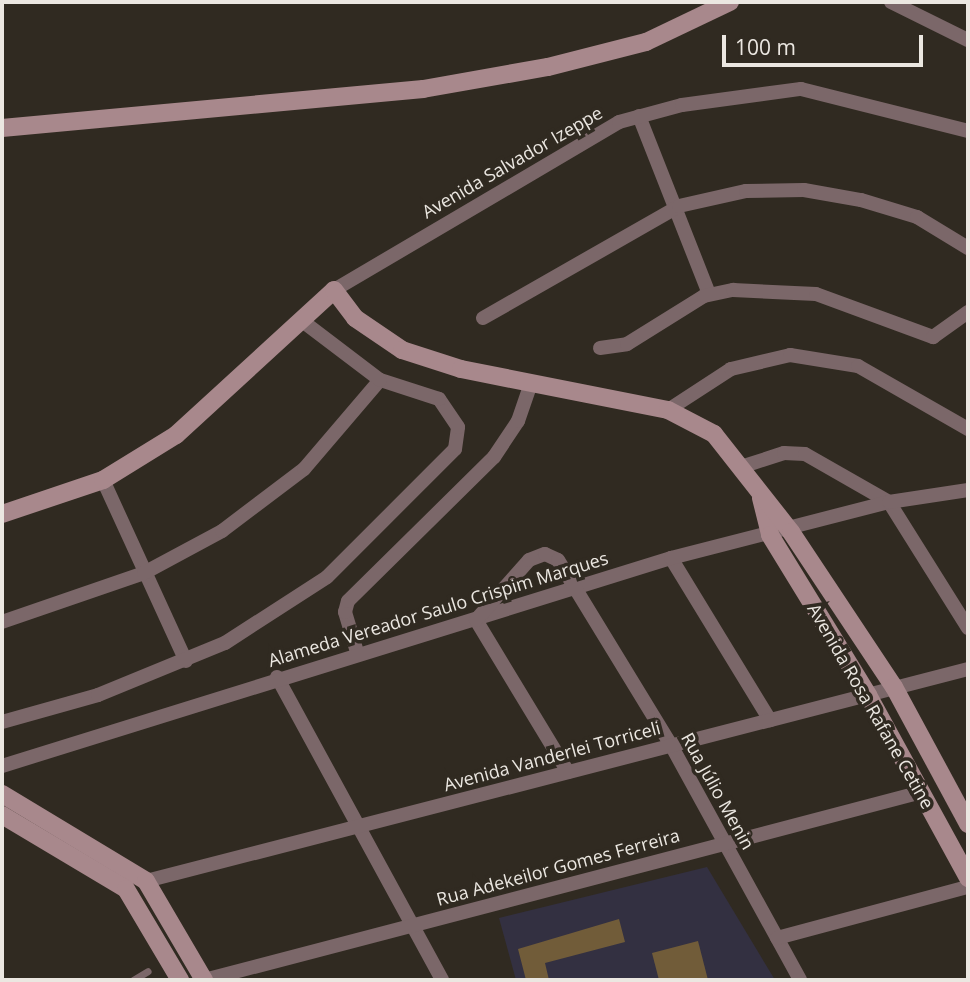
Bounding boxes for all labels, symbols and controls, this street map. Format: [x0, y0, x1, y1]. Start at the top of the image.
scale bar [725, 21, 926, 65]
text: 100 m [735, 33, 796, 61]
street label: Avenida Salvador Izeppe [418, 101, 606, 223]
street label: Alameda Vereador Saulo Crispim Marques [265, 547, 611, 671]
street label: Avenida Rosa Rafane Cetine [803, 599, 939, 813]
street label: Avenida Vanderlei Torriceli [441, 717, 663, 795]
street label: Rua Júlio Menin [677, 729, 759, 853]
street label: Rua Adekeilor Gomes Ferreira [434, 824, 682, 910]

